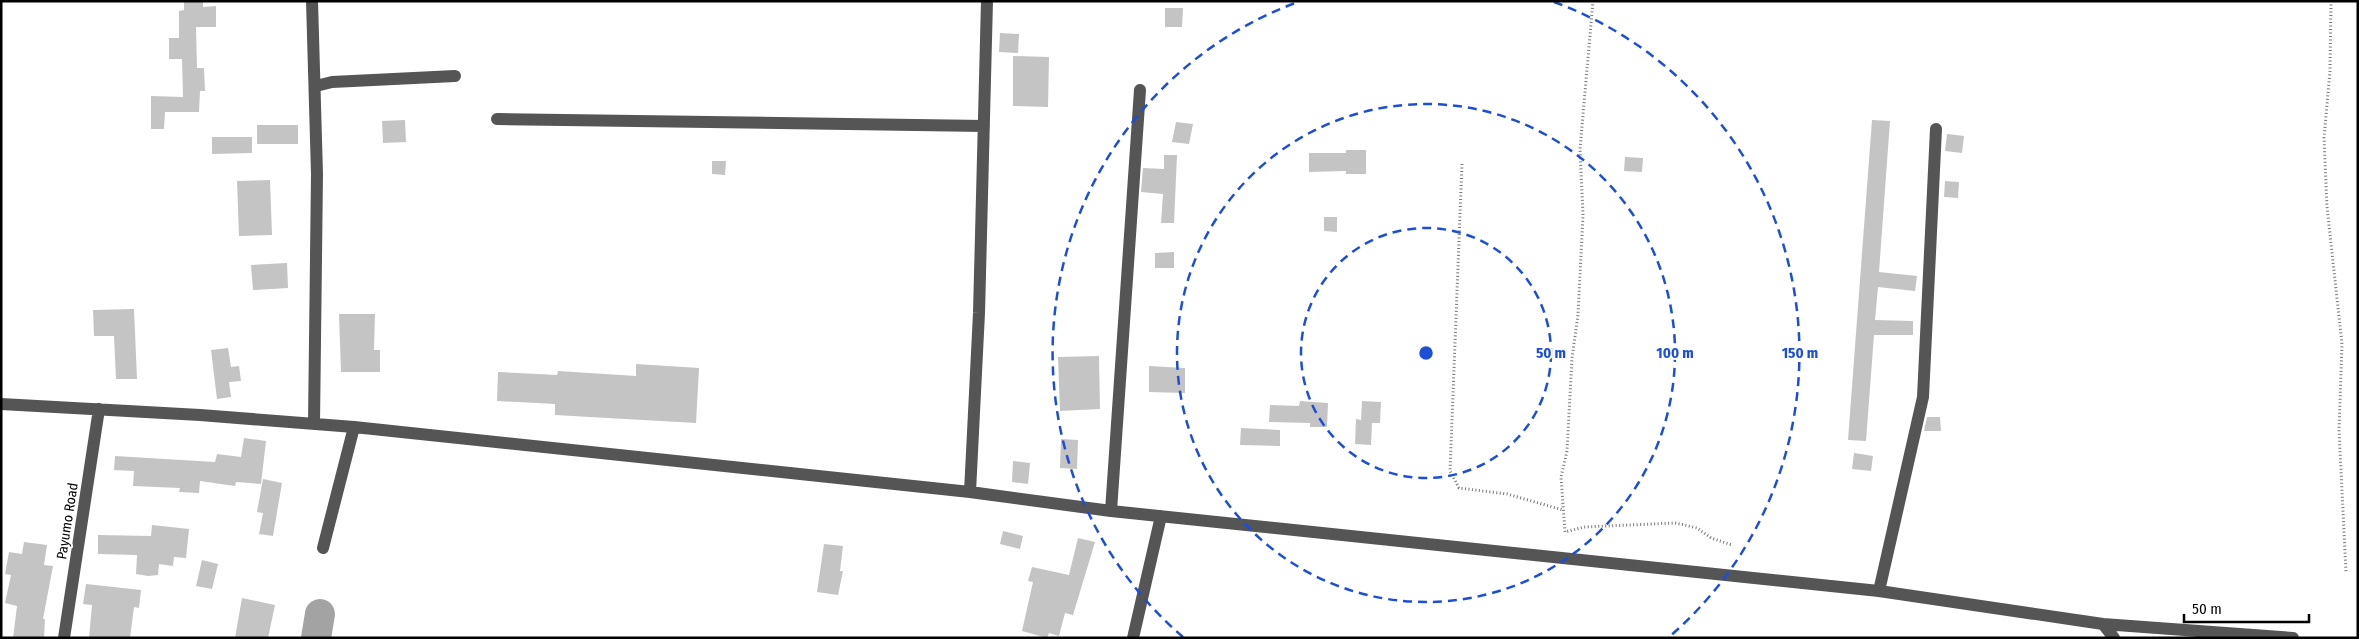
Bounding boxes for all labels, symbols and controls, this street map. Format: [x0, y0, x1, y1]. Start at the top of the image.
centre of rings [1417, 344, 1435, 362]
text: 50 m [1536, 344, 1566, 362]
text: 100 m [1656, 344, 1694, 362]
text: 150 m [1782, 344, 1818, 362]
street label: Payumo Road [53, 482, 82, 561]
scale bar [2184, 592, 2309, 624]
text: 50 m [2192, 600, 2222, 618]

